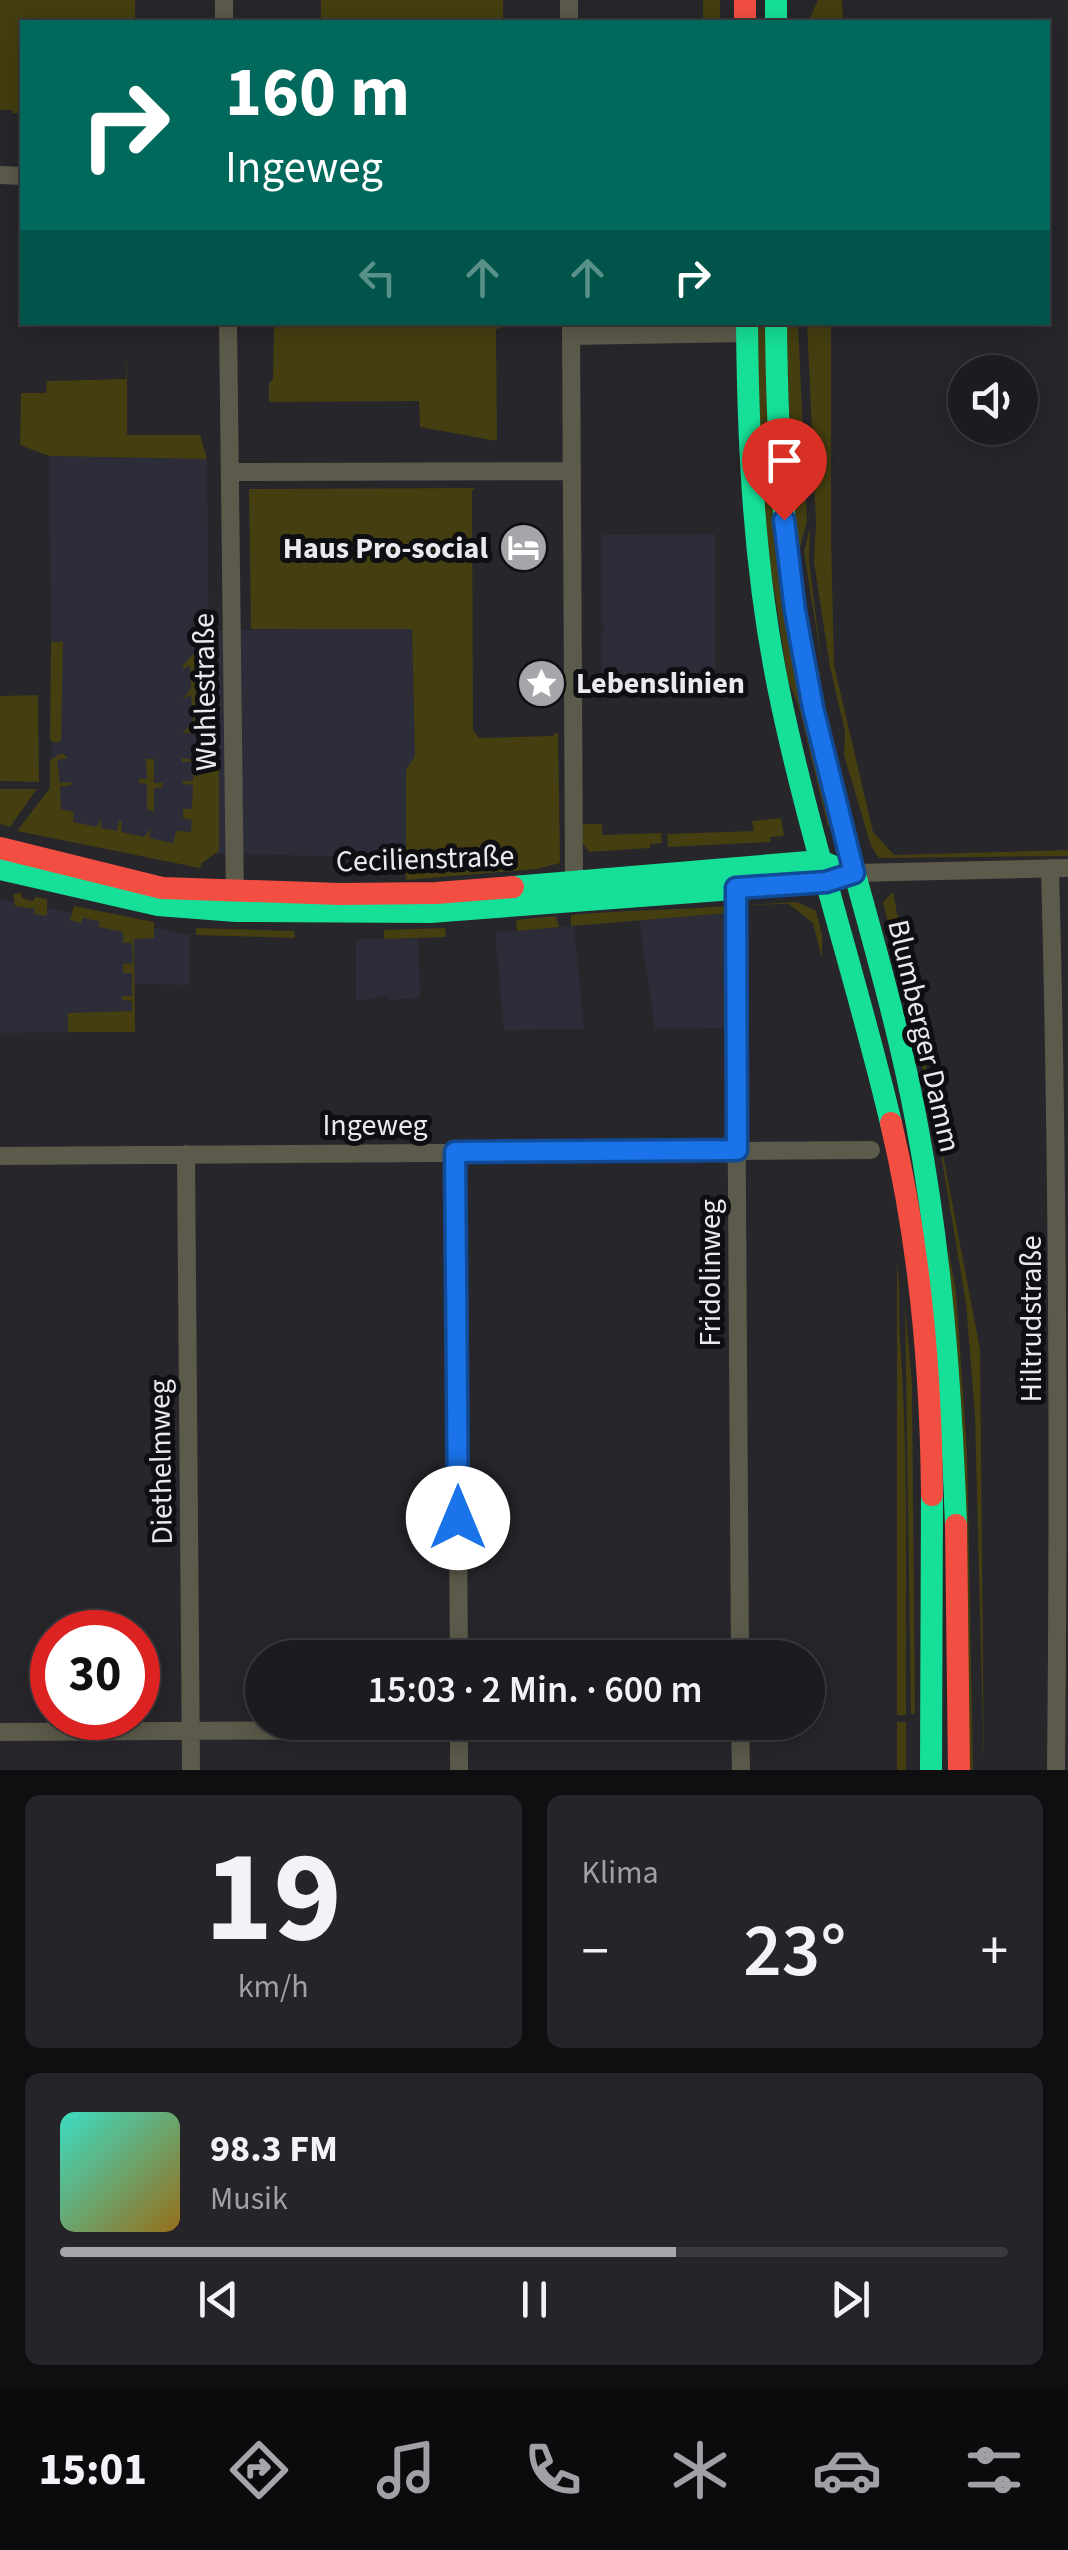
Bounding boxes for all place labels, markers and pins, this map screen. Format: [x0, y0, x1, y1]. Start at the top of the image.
pin [742, 418, 827, 521]
hotel icon: Haus Pro-social [497, 522, 549, 574]
place label: Haus Pro-social [283, 527, 488, 570]
place icon: Lebenslinien [515, 657, 567, 709]
place label: Lebenslinien [576, 662, 745, 705]

